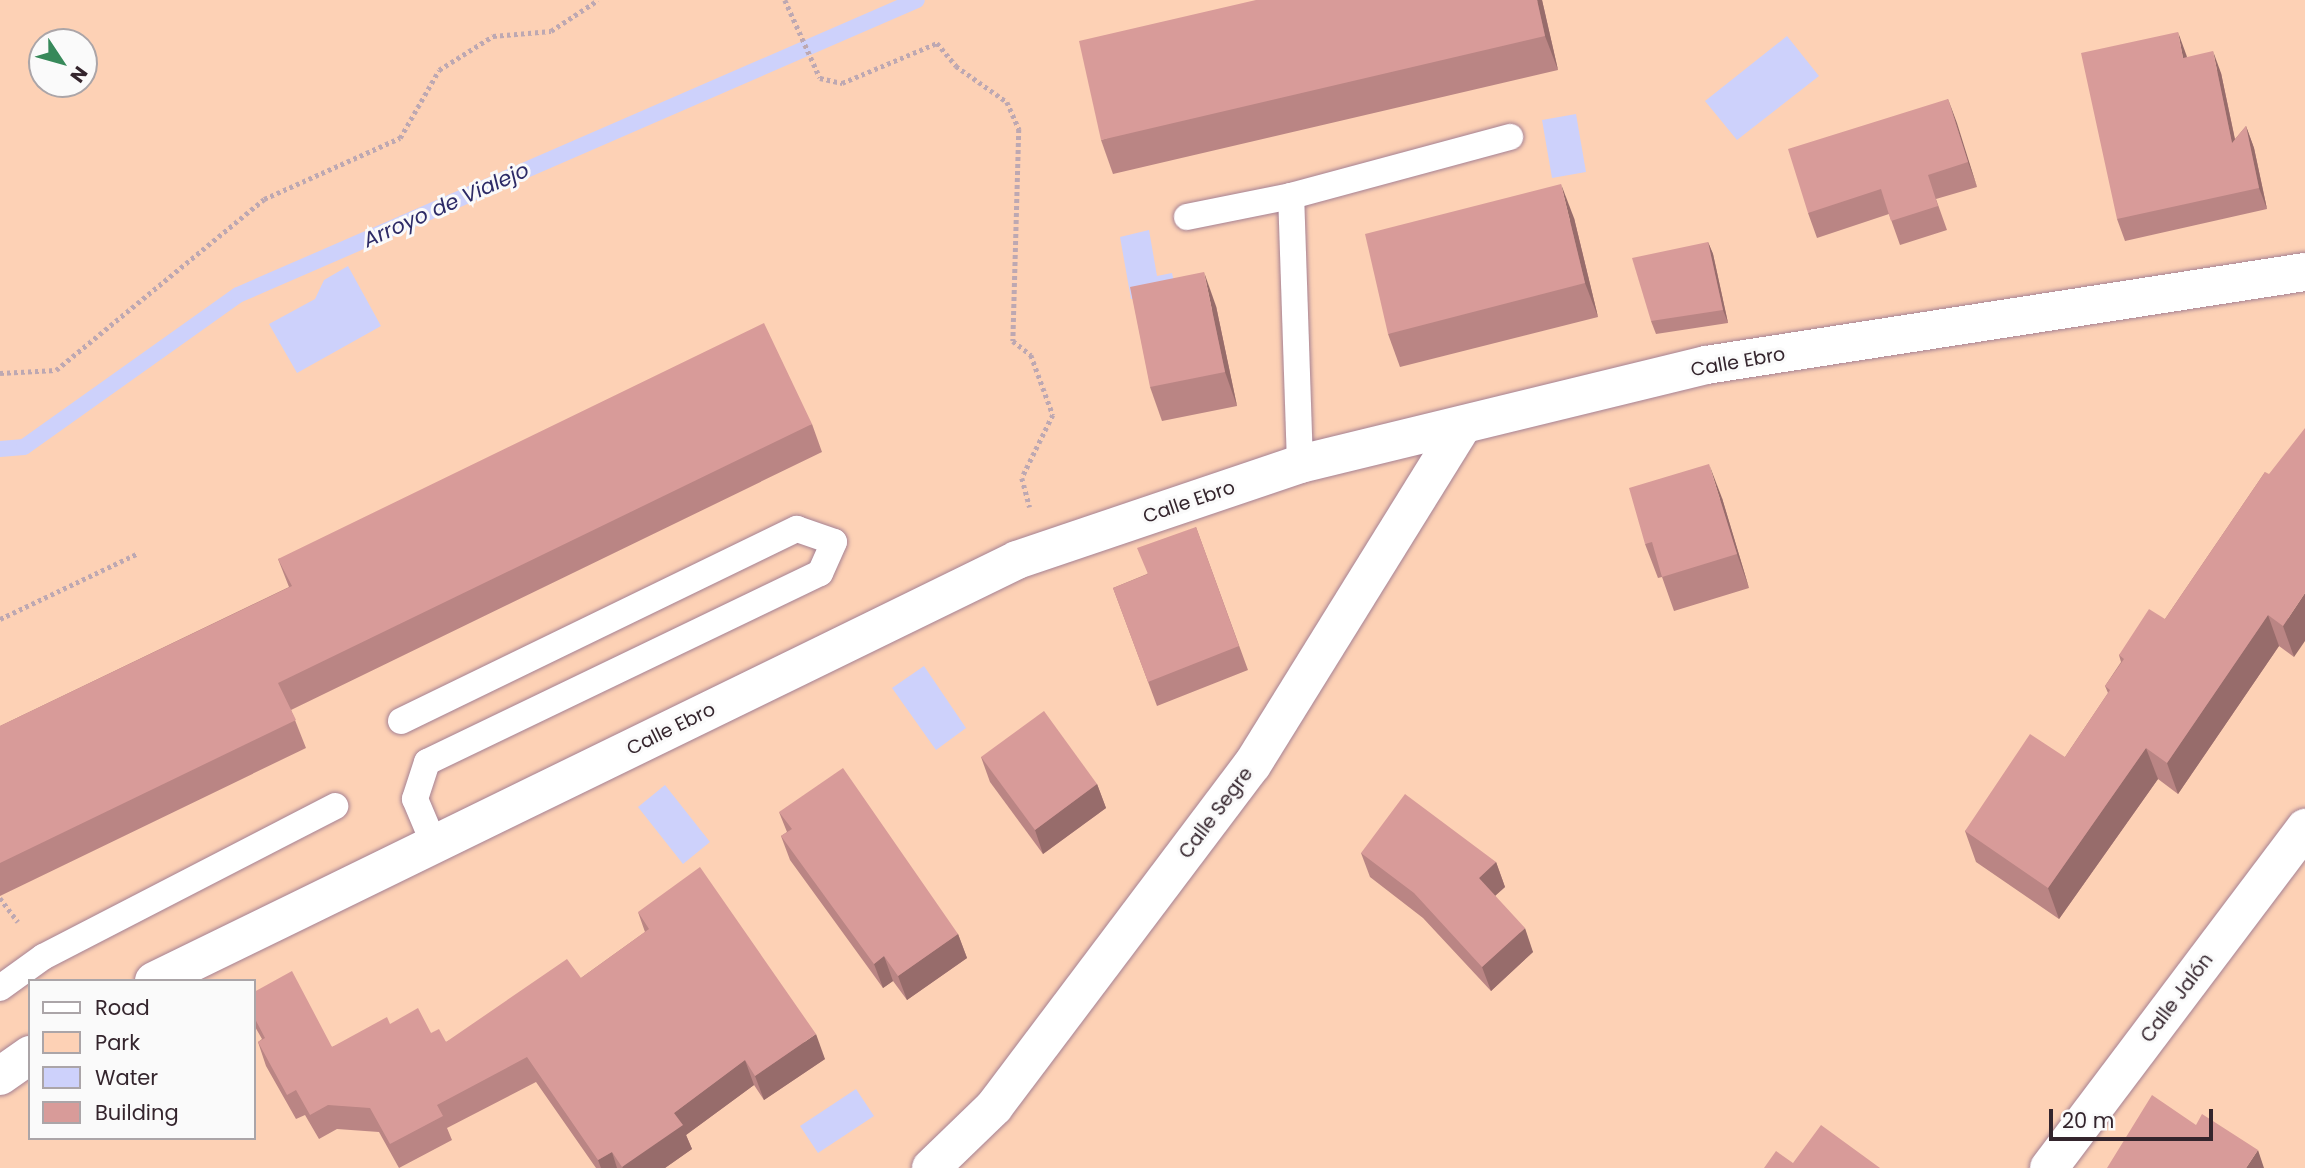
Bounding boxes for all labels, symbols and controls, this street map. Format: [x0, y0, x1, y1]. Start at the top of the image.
north arrow [28, 28, 98, 98]
text: N [64, 61, 94, 88]
water label: Arroyo de Vialejo [359, 157, 533, 253]
street label: Calle Ebro [1689, 342, 1787, 382]
street label: Calle Ebro [1140, 476, 1238, 528]
street label: Calle Ebro [623, 698, 719, 760]
street label: Calle Segre [1174, 763, 1258, 863]
street label: Calle Jalón [2136, 949, 2218, 1047]
legend [28, 979, 256, 1140]
text: Road [95, 993, 150, 1022]
text: Park [95, 1028, 140, 1057]
text: Water [95, 1063, 158, 1092]
scale bar [2053, 1094, 2218, 1138]
text: Building [95, 1098, 179, 1127]
text: 20 m [2062, 1106, 2115, 1135]

